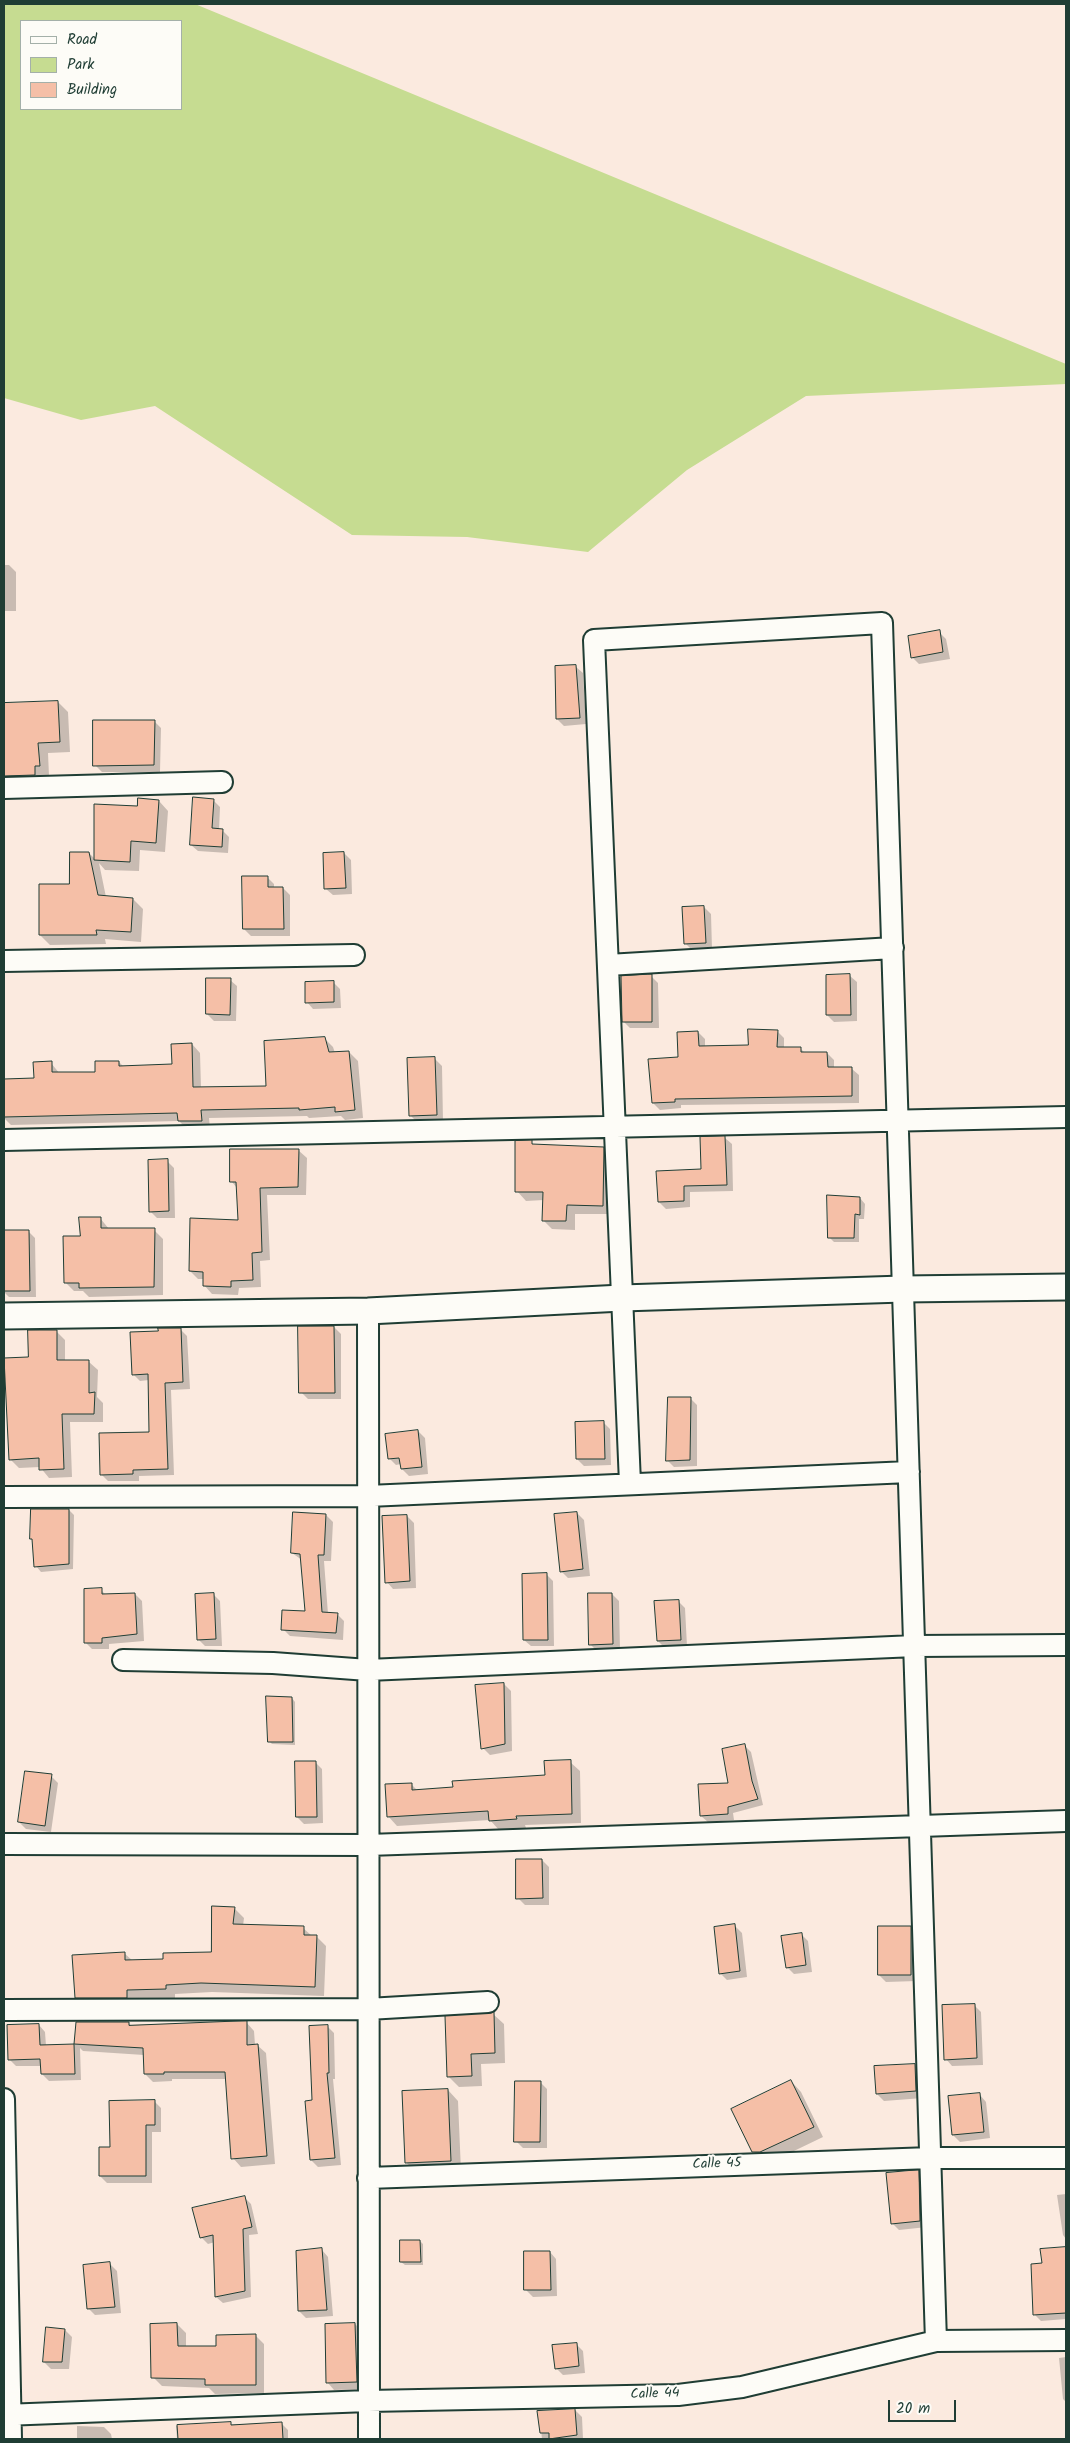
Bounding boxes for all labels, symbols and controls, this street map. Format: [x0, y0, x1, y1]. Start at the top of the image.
legend [20, 20, 182, 110]
text: Road [67, 28, 97, 52]
text: Park [67, 53, 94, 77]
text: Building [67, 78, 117, 102]
street label: Calle 45 [692, 2156, 742, 2174]
street label: Calle 44 [630, 2386, 680, 2404]
scale bar [890, 2390, 958, 2422]
text: 20 m [896, 2397, 930, 2421]

